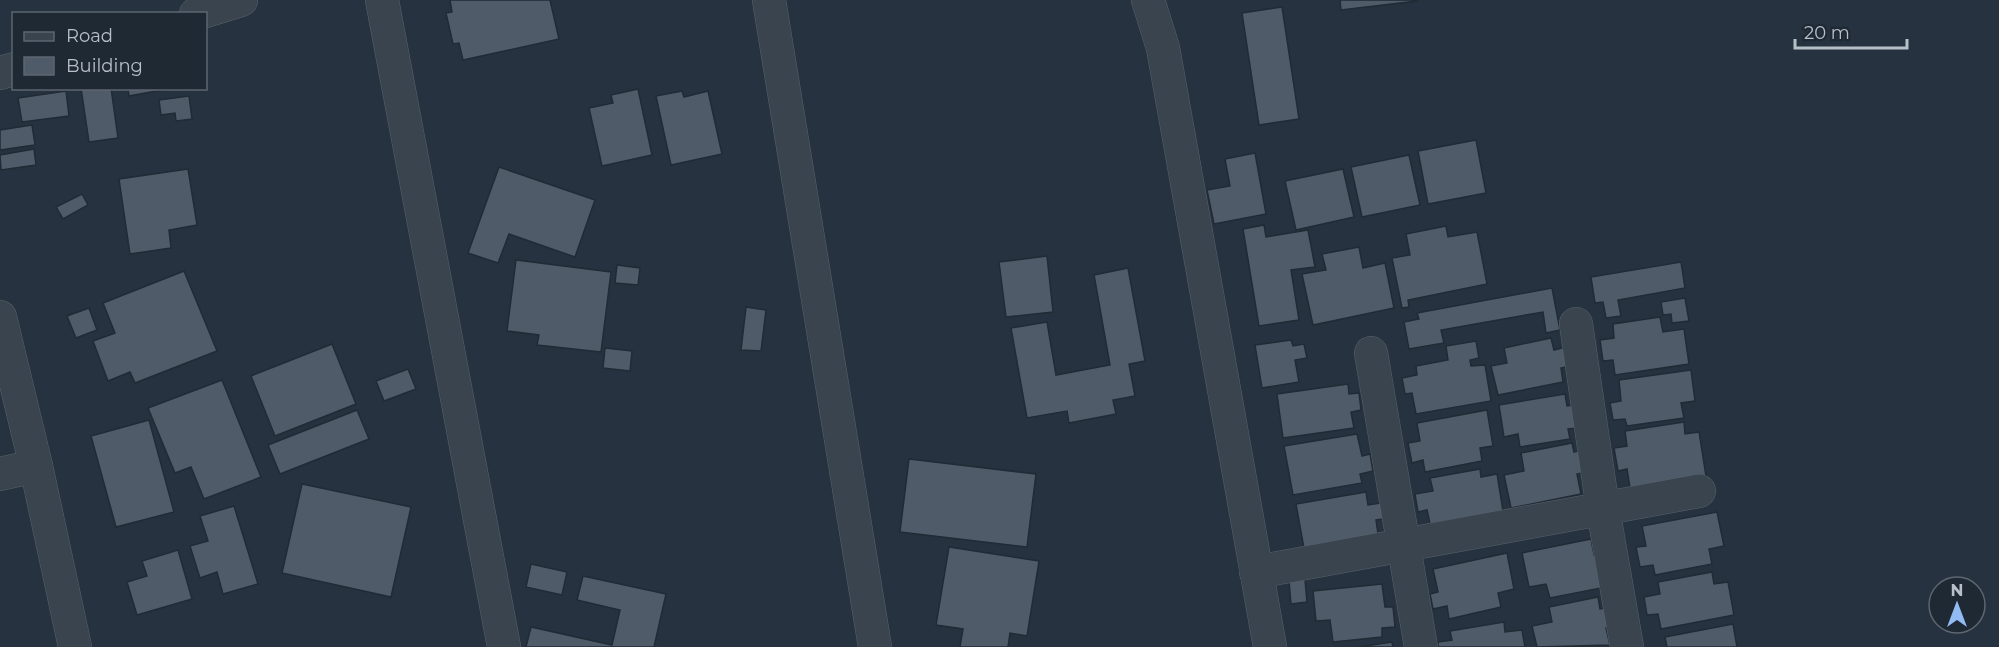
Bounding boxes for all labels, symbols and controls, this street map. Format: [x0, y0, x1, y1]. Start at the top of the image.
legend [12, 12, 207, 90]
scale bar [1795, 12, 1908, 50]
text: 20 m [1804, 22, 1850, 44]
text: Road [66, 25, 113, 47]
text: Building [66, 55, 143, 77]
north arrow [1927, 575, 1987, 635]
text: N [1951, 581, 1963, 600]

